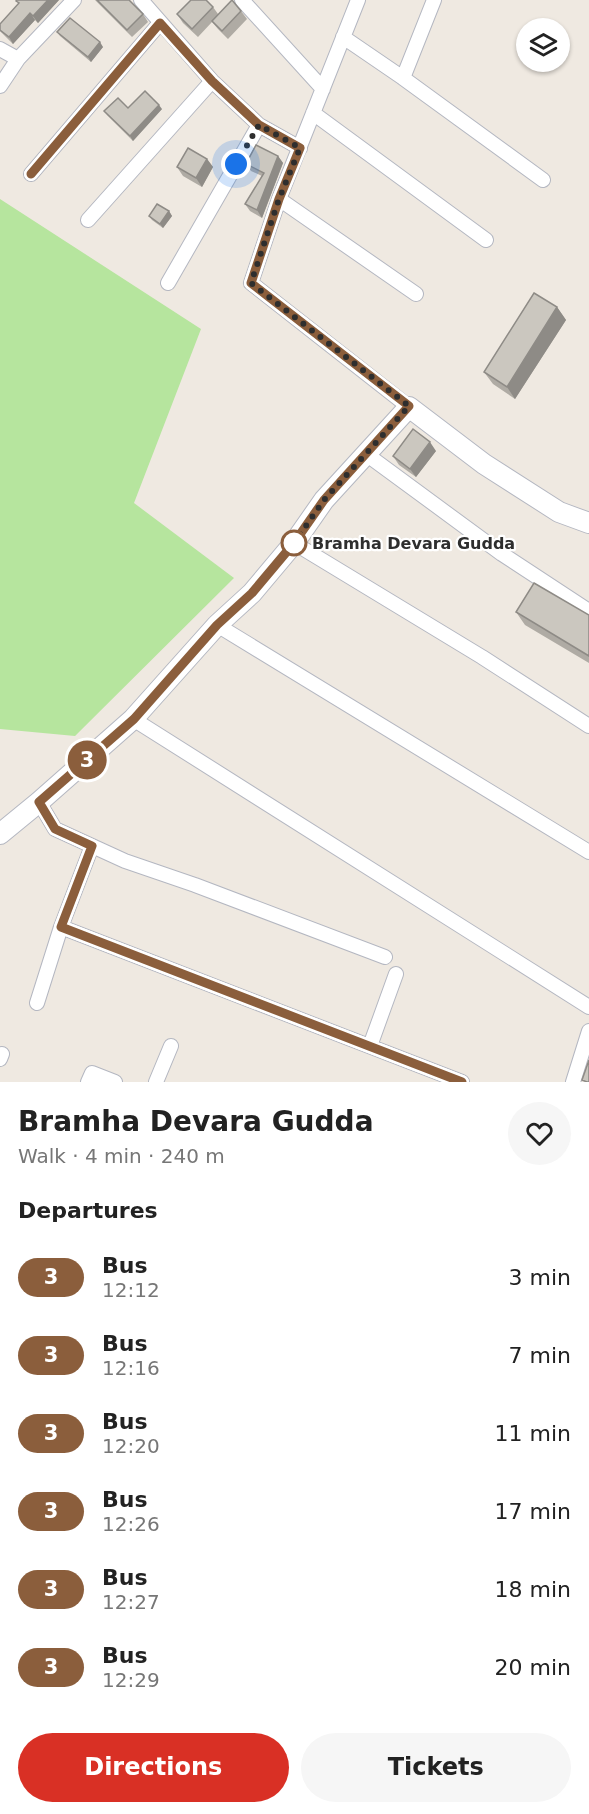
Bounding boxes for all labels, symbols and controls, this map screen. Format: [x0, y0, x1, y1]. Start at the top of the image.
map controls [516, 18, 570, 72]
button: layers [516, 18, 570, 72]
your location [221, 149, 251, 179]
marker: Bramha Devara Gudda [281, 530, 307, 556]
place label: Bramha Devara Gudda [312, 534, 515, 553]
line badge: 3 [68, 740, 106, 780]
text: 3 [80, 748, 94, 772]
button: heart [508, 1102, 571, 1165]
text: Bramha Devara Gudda [18, 1105, 374, 1138]
text: Walk · 4 min · 240 m [18, 1144, 225, 1168]
text: Departures [18, 1198, 158, 1223]
text: Bus [102, 1253, 148, 1278]
text: 3 [44, 1265, 58, 1289]
text: 3 min [509, 1265, 571, 1290]
text: 12:12 [102, 1278, 160, 1302]
text: Bus [102, 1331, 148, 1356]
text: 3 [44, 1343, 58, 1367]
text: 7 min [509, 1343, 571, 1368]
text: 12:16 [102, 1356, 160, 1380]
text: Bus [102, 1409, 148, 1434]
text: 3 [44, 1421, 58, 1445]
text: 11 min [495, 1421, 571, 1446]
text: 12:20 [102, 1434, 160, 1458]
text: Bus [102, 1487, 148, 1512]
text: 3 [44, 1499, 58, 1523]
text: 17 min [495, 1499, 571, 1524]
text: 12:26 [102, 1512, 160, 1536]
text: Bus [102, 1565, 148, 1590]
text: 3 [44, 1577, 58, 1601]
text: 18 min [495, 1577, 571, 1602]
text: 12:27 [102, 1590, 160, 1614]
text: Bus [102, 1643, 148, 1668]
text: 3 [44, 1655, 58, 1679]
text: 20 min [495, 1655, 571, 1680]
text: 12:29 [102, 1668, 160, 1692]
button: Directions [18, 1733, 289, 1802]
button: Tickets [301, 1733, 571, 1802]

